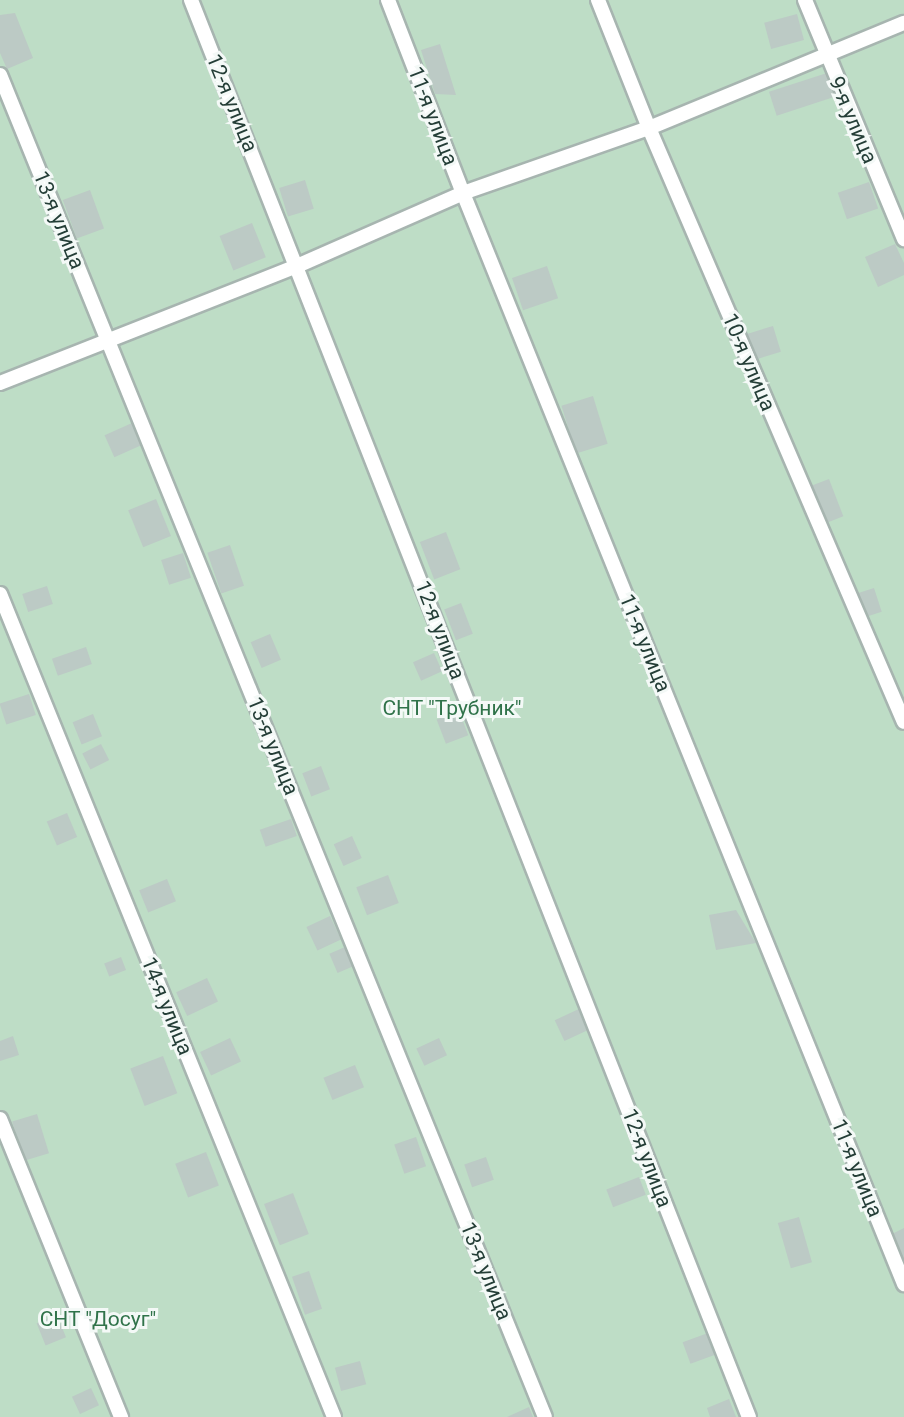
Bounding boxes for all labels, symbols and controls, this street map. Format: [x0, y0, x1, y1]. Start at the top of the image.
street label: 12-я улица [201, 50, 263, 156]
street label: 11-я улица [403, 63, 463, 169]
street label: 9-я улица [823, 73, 883, 167]
street label: 13-я улица [28, 167, 90, 273]
street label: 10-я улица [717, 309, 781, 415]
street label: 12-я улица [410, 577, 470, 683]
street label: 11-я улица [614, 590, 676, 696]
street label: 13-я улица [242, 693, 304, 799]
park label: СНТ "Трубник" [382, 695, 522, 721]
street label: 14-я улица [136, 953, 198, 1059]
street label: 12-я улица [617, 1105, 677, 1211]
street label: 11-я улица [826, 1115, 888, 1221]
street label: 13-я улица [455, 1218, 517, 1324]
park label: СНТ "Досуг" [39, 1306, 157, 1332]

